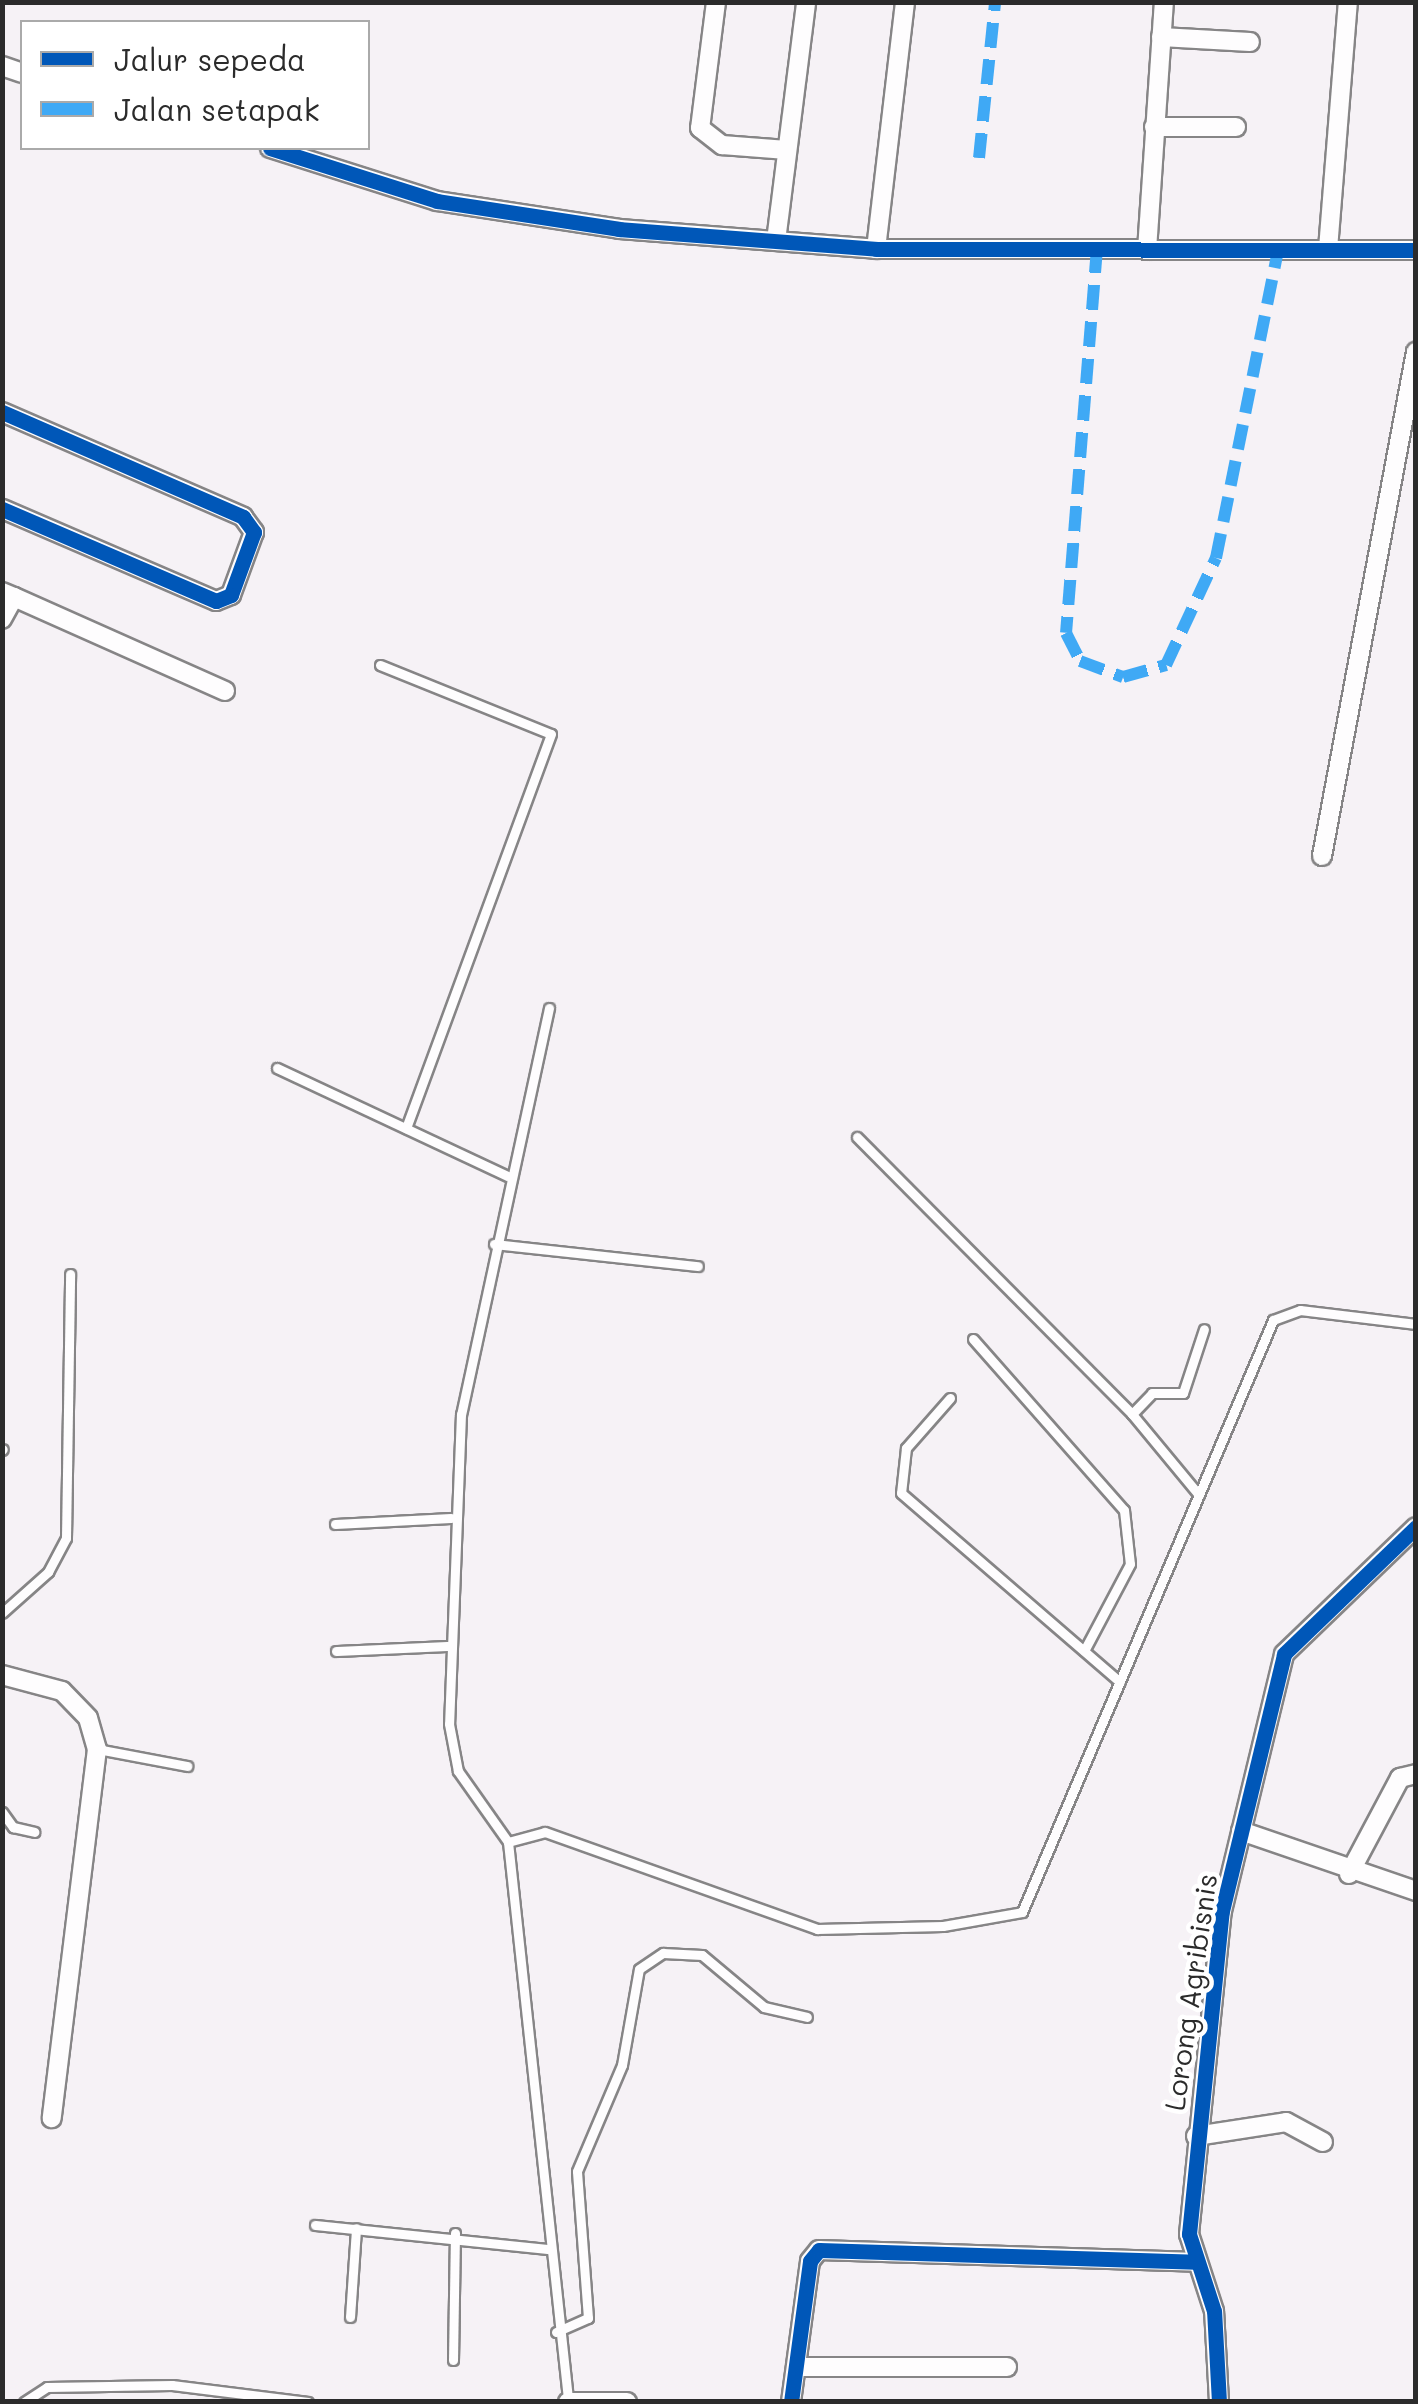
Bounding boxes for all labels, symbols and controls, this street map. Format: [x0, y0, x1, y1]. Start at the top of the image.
legend [20, 20, 370, 150]
text: Jalur sepeda [114, 39, 306, 79]
text: Jalan setapak [114, 89, 320, 129]
street label: Lorong Agribisnis [1157, 1872, 1223, 2112]

